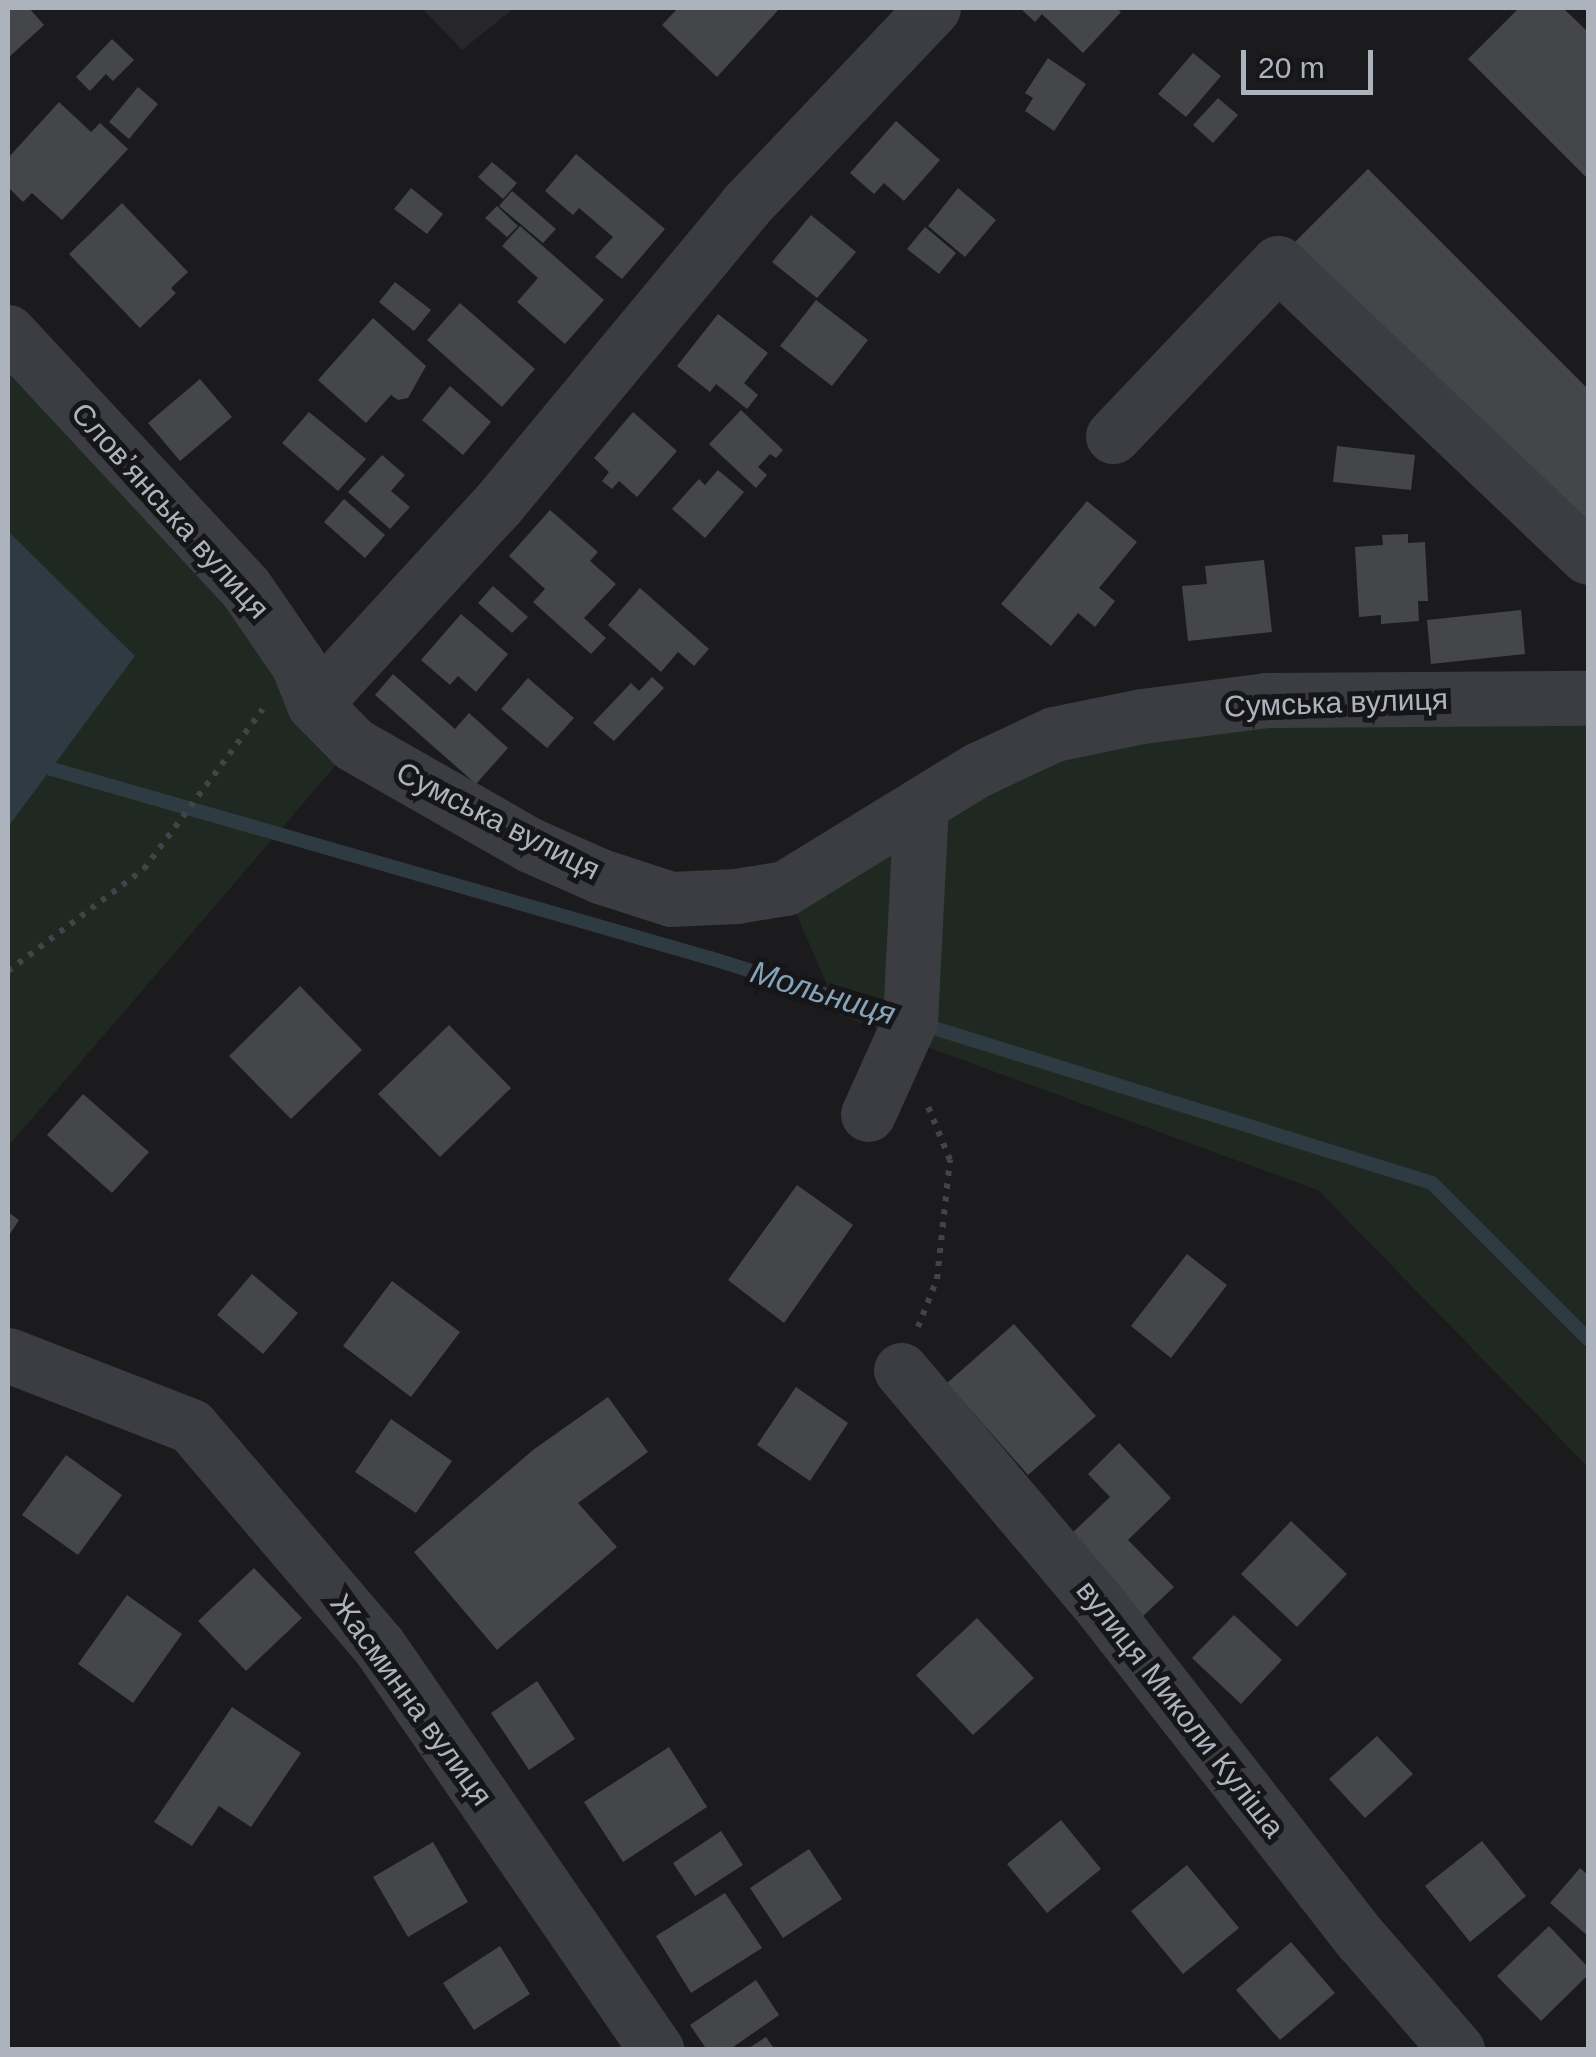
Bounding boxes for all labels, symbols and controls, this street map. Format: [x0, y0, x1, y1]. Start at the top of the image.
scale bar [1246, 30, 1378, 92]
text: 20 m [1258, 51, 1325, 84]
street label: Словʼянська вулиця [63, 396, 277, 626]
street label: Сумська вулиця [1224, 681, 1448, 725]
street label: Сумська вулиця [390, 754, 606, 888]
water label: Мольниця [746, 953, 900, 1033]
street label: вулиця Миколи Куліша [1068, 1573, 1292, 1845]
street label: Жасминна вулиця [322, 1587, 500, 1813]

